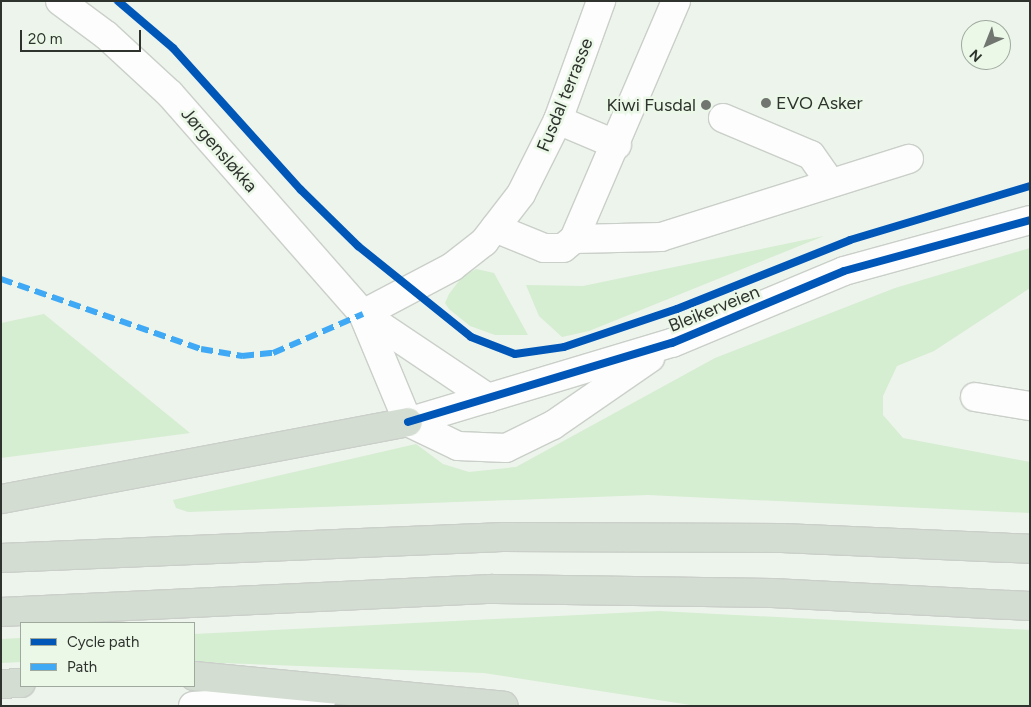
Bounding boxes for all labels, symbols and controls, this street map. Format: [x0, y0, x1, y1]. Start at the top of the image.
scale bar [22, 20, 144, 52]
north arrow [961, 20, 1011, 70]
text: 20 m [28, 30, 62, 48]
street label: Fusdal terrasse [532, 35, 598, 155]
text: N [966, 46, 986, 65]
place label: EVO Asker [776, 92, 863, 114]
place label: Kiwi Fusdal [606, 94, 696, 116]
marker: EVO Asker [760, 97, 772, 109]
marker: Kiwi Fusdal [700, 99, 712, 111]
street label: Jørgensløkka [176, 103, 262, 197]
street label: Bleikerveien [665, 281, 763, 337]
legend [20, 622, 195, 687]
text: Cycle path [67, 633, 139, 651]
text: Path [67, 658, 97, 676]

